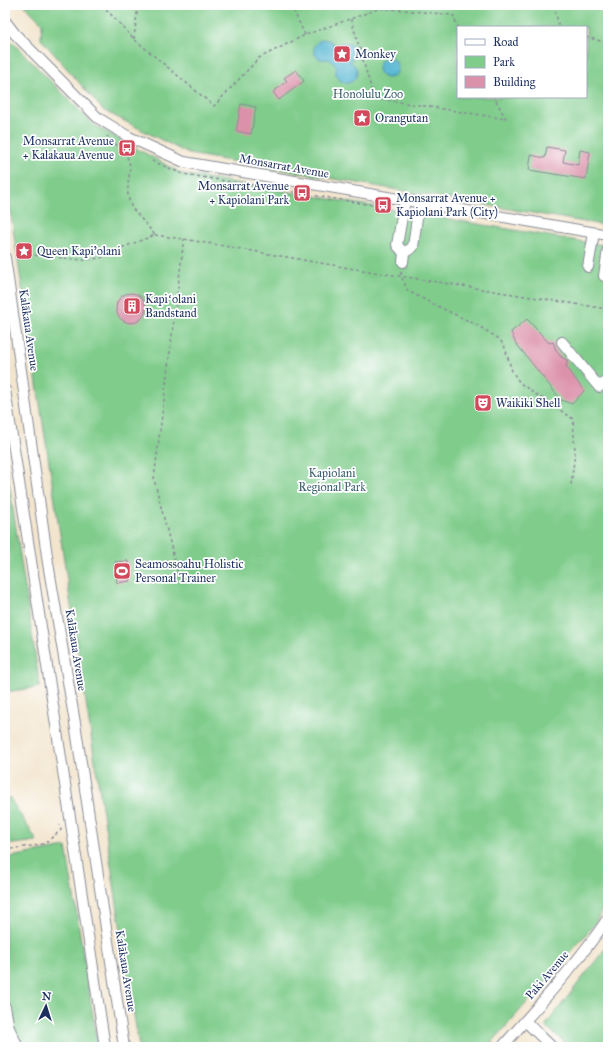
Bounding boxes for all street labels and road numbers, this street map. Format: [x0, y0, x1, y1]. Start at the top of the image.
street label: Monsarrat Avenue [238, 151, 330, 181]
street label: Kalākaua Avenue [16, 288, 42, 372]
street label: Kalākaua Avenue [63, 608, 89, 692]
street label: Kalākaua Avenue [113, 929, 139, 1013]
street label: Paki Avenue [523, 948, 571, 1002]

